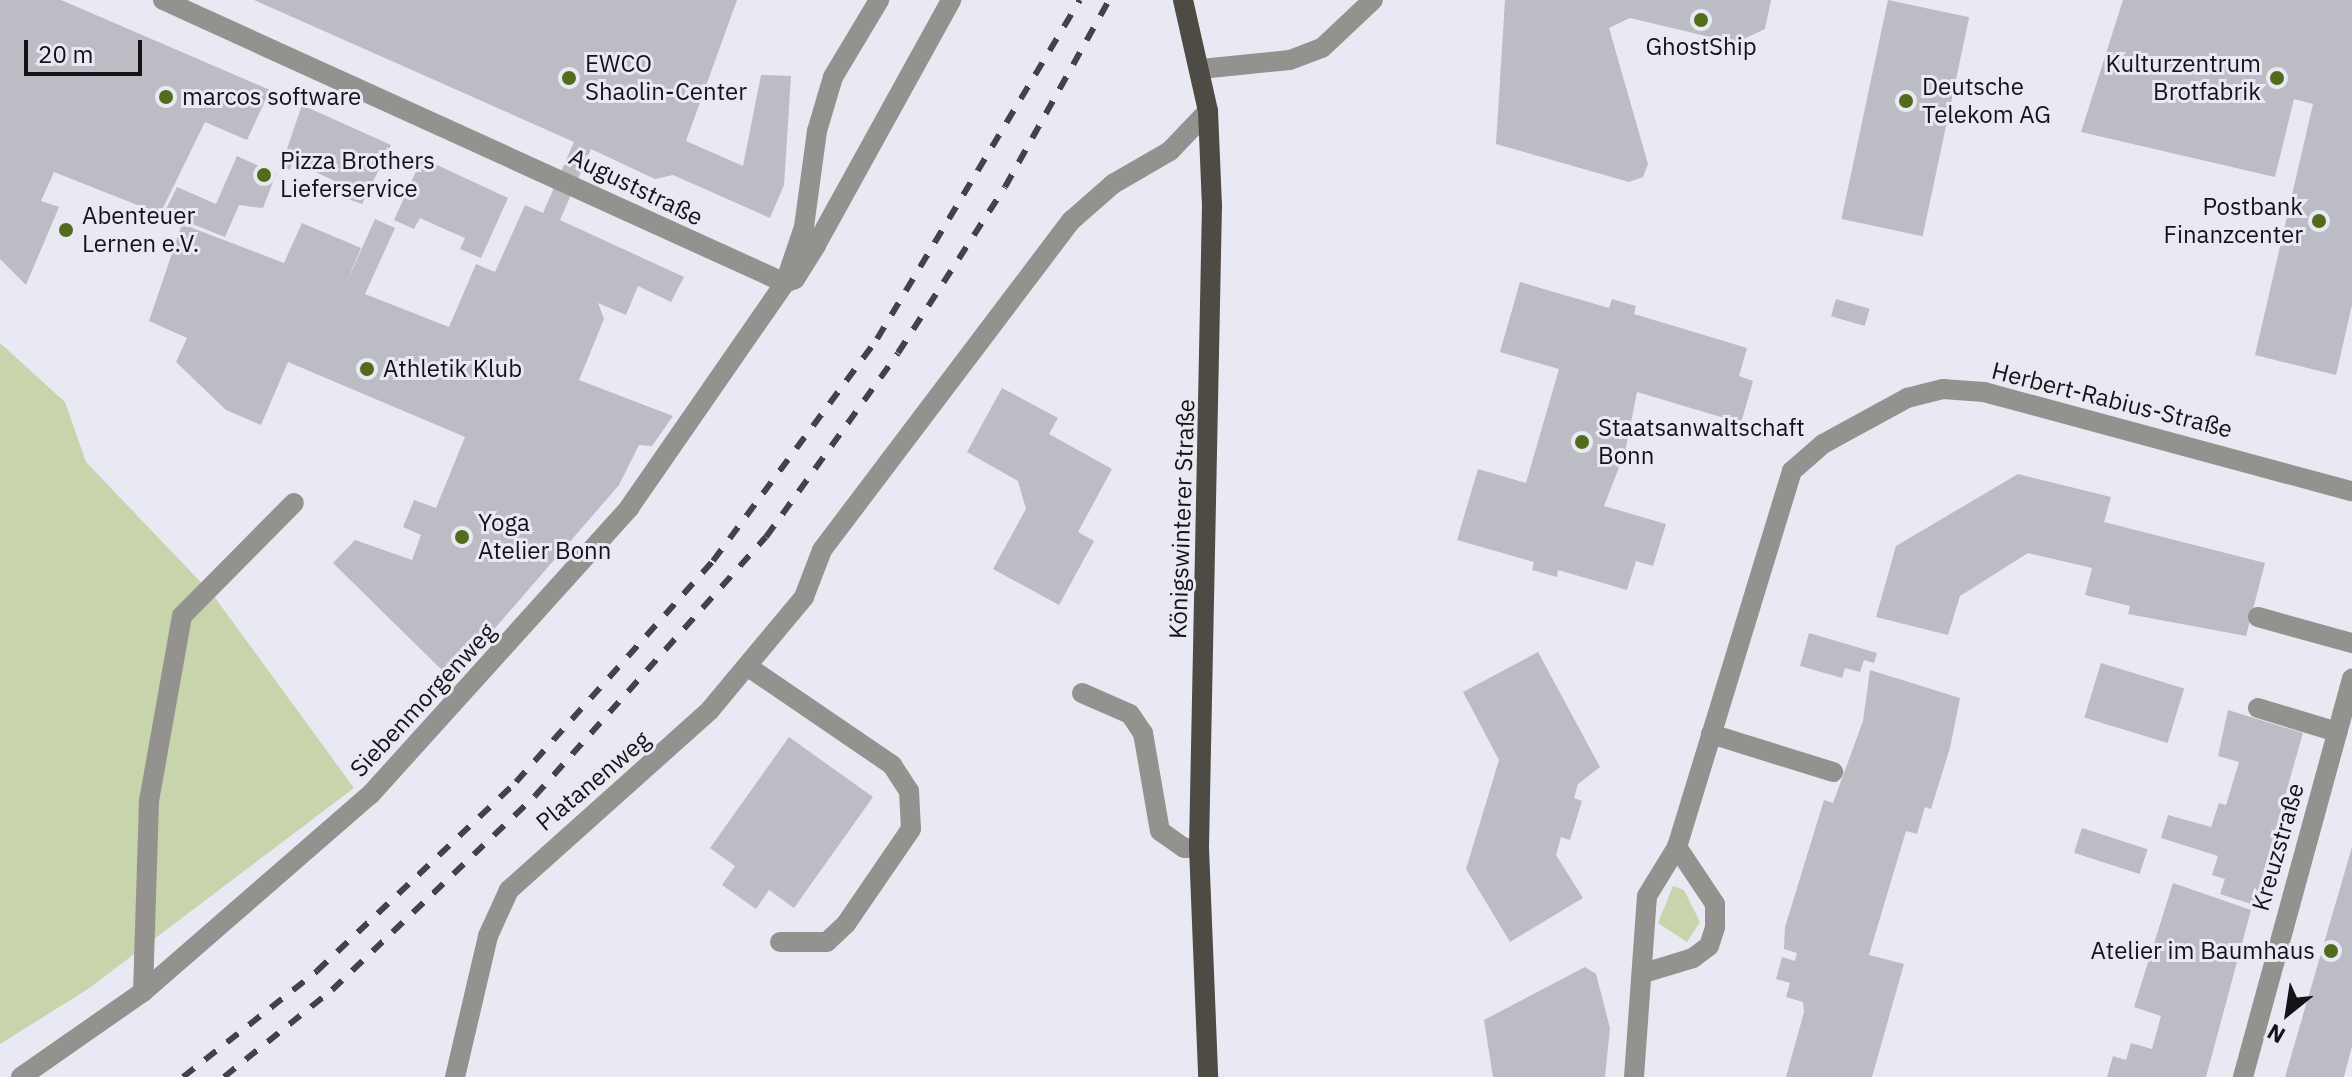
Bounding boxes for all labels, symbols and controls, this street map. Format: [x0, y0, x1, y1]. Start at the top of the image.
marker: GhostShip [1692, 11, 1710, 29]
scale bar [28, 24, 146, 74]
place label: GhostShip [1645, 33, 1757, 61]
text: 20 m [38, 38, 93, 70]
place label: EWCO Shaolin-Center [585, 50, 747, 106]
place label: Kulturzentrum Brotfabrik [2106, 50, 2261, 106]
marker: EWCO Shaolin-Center [560, 69, 578, 87]
marker: Kulturzentrum Brotfabrik [2268, 69, 2286, 87]
place label: Deutsche Telekom AG [1922, 73, 2051, 129]
place label: marcos software [182, 83, 361, 111]
marker: marcos software [157, 88, 175, 106]
marker: Deutsche Telekom AG [1897, 92, 1915, 110]
street label: Auguststraße [564, 142, 708, 232]
place label: Pizza Brothers Lieferservice [280, 147, 435, 203]
marker: Pizza Brothers Lieferservice [255, 166, 273, 184]
place label: Postbank Finanzcenter [2164, 193, 2303, 249]
place label: Abenteuer Lernen e.V. [82, 202, 199, 258]
marker: Postbank Finanzcenter [2310, 212, 2328, 230]
marker: Abenteuer Lernen e.V. [57, 221, 75, 239]
place label: Athletik Klub [383, 355, 522, 383]
street label: Herbert-Rabius-Straße [1989, 356, 2235, 444]
marker: Athletik Klub [358, 360, 376, 378]
street label: Königswinterer Straße [1163, 398, 1201, 640]
place label: Staatsanwaltschaft Bonn [1598, 414, 1805, 470]
marker: Staatsanwaltschaft Bonn [1573, 433, 1591, 451]
place label: Yoga Atelier Bonn [478, 509, 611, 565]
marker: Yoga Atelier Bonn [453, 528, 471, 546]
street label: Siebenmorgenweg [344, 617, 502, 783]
street label: Platanenweg [530, 725, 656, 837]
street label: Kreuzstraße [2246, 780, 2310, 914]
place label: Atelier im Baumhaus [2091, 937, 2315, 965]
marker: Atelier im Baumhaus [2322, 942, 2340, 960]
north arrow [2248, 973, 2328, 1053]
text: N [2262, 1018, 2290, 1051]

